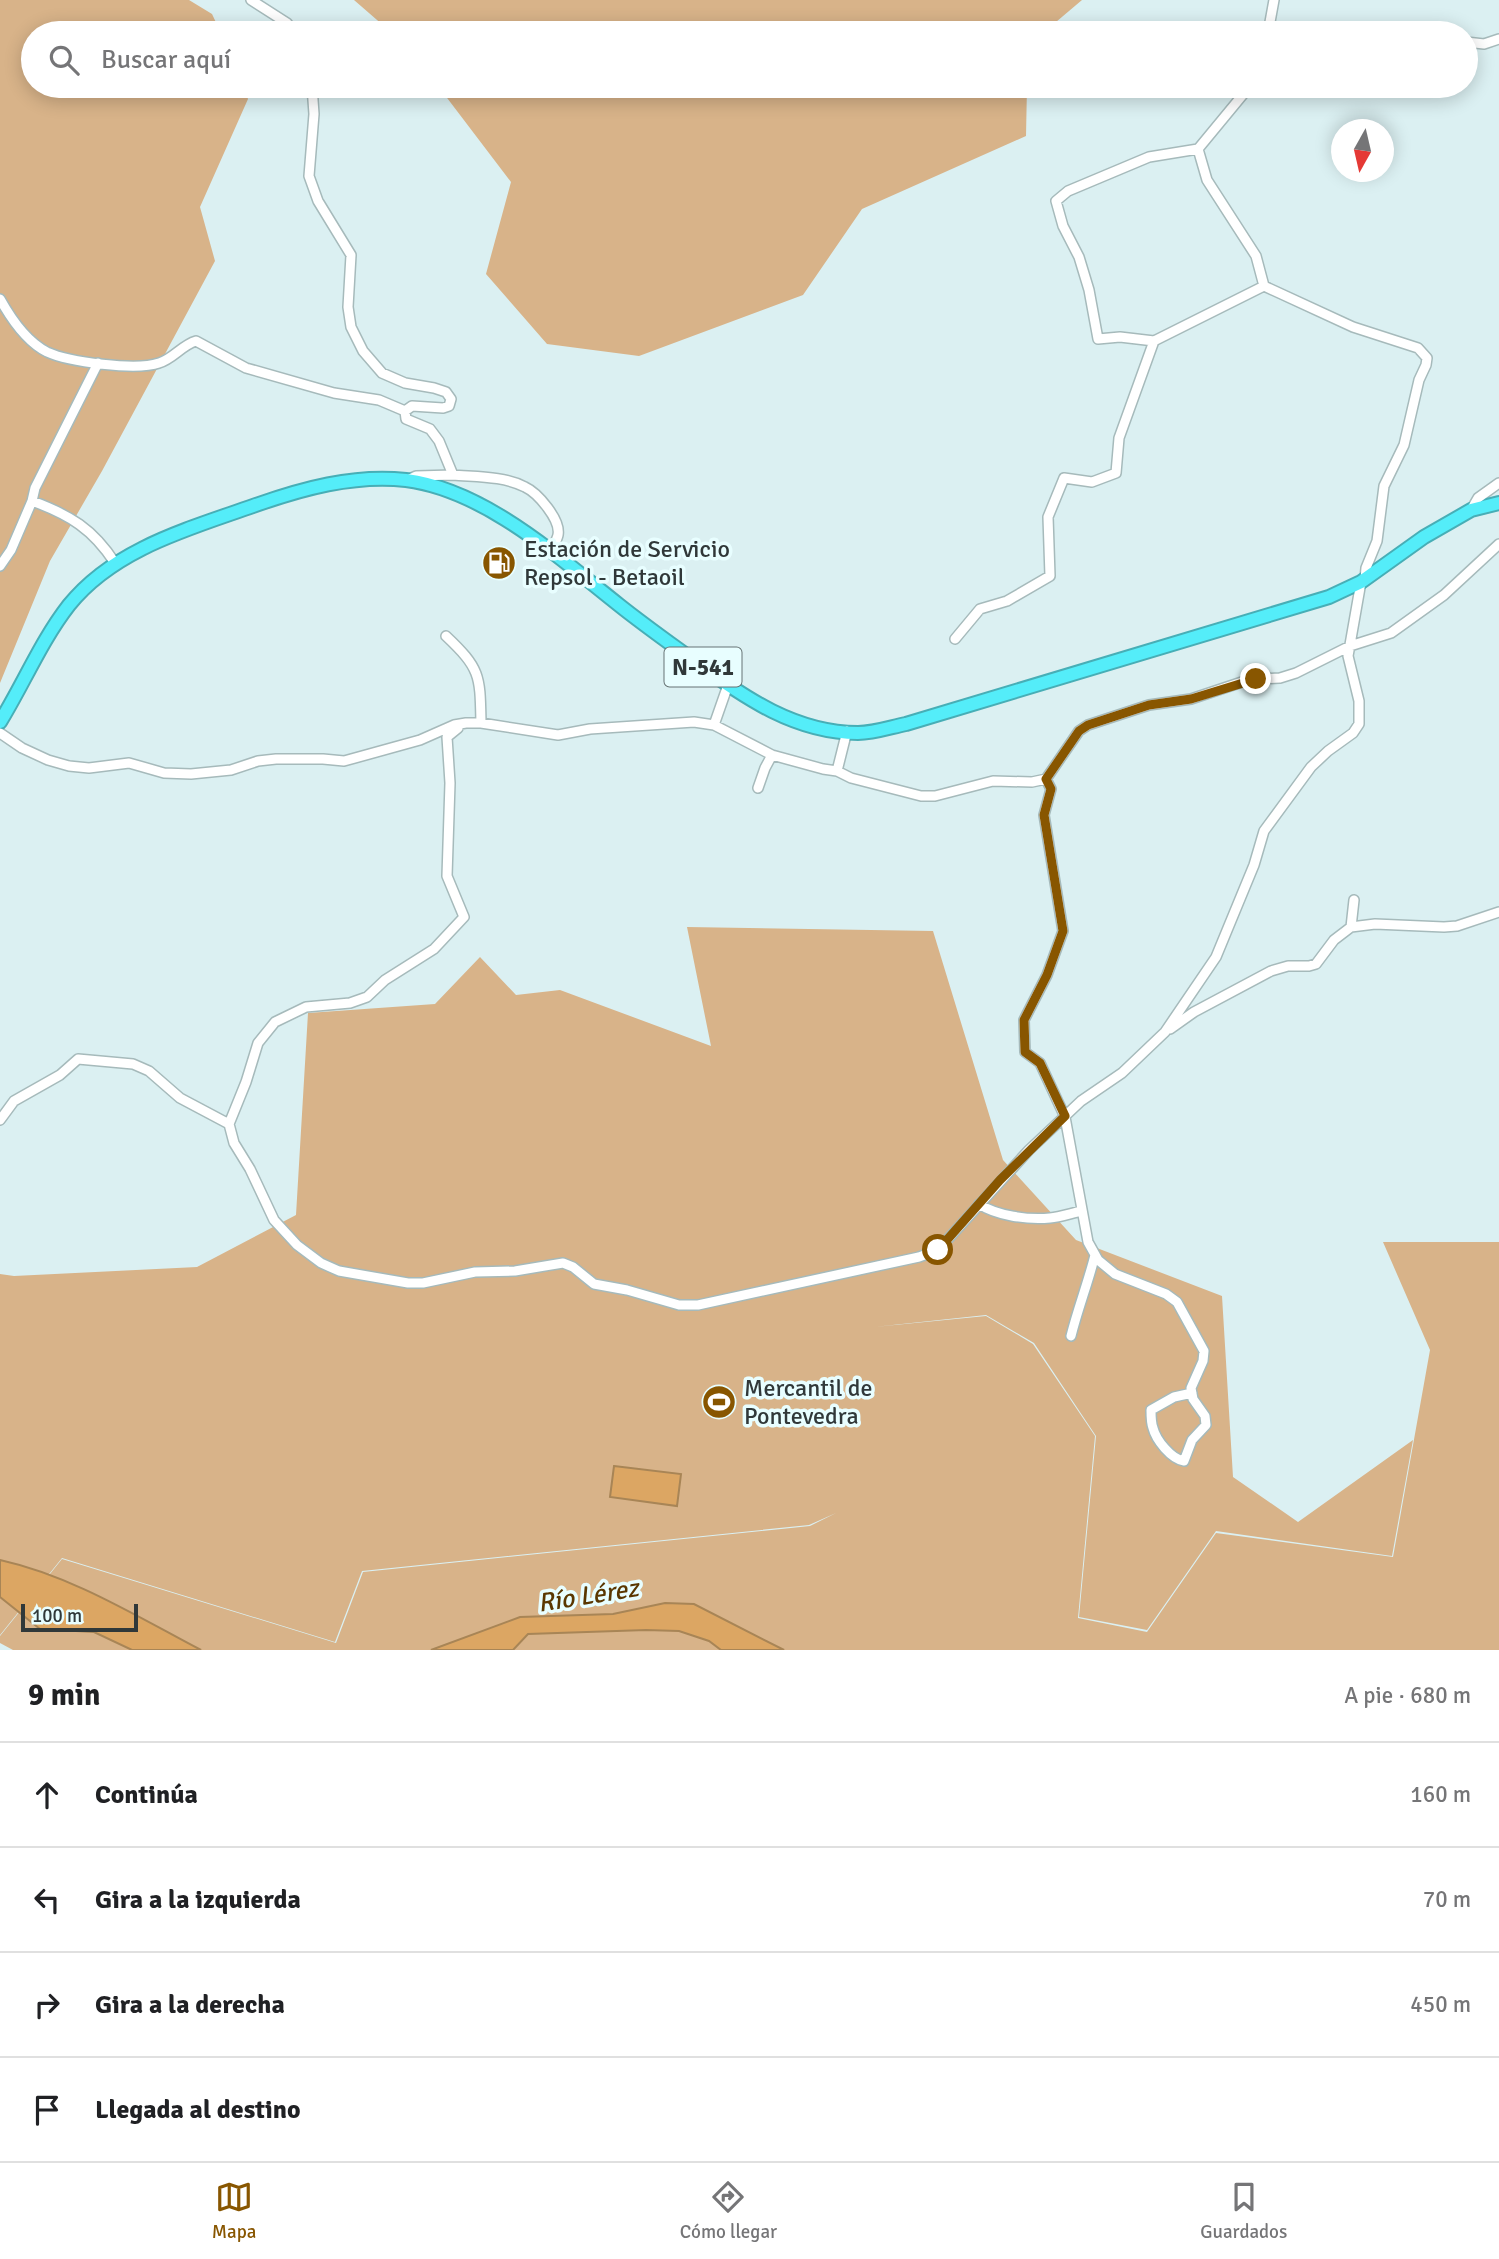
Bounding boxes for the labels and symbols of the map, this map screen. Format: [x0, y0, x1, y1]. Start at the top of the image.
north arrow [1331, 119, 1394, 182]
place label: Estación de Servicio Repsol - Betaoil [524, 534, 730, 592]
fuel station icon: Estación de Servicio Repsol - Betaoil [480, 544, 518, 582]
road number: N-541 [664, 648, 742, 687]
route end [1240, 663, 1271, 694]
route start [922, 1234, 953, 1265]
place label: Mercantil de Pontevedra [744, 1373, 873, 1431]
sports icon: Mercantil de Pontevedra [700, 1383, 738, 1421]
water label: Río Lérez [536, 1572, 643, 1620]
scale bar [21, 1601, 138, 1633]

